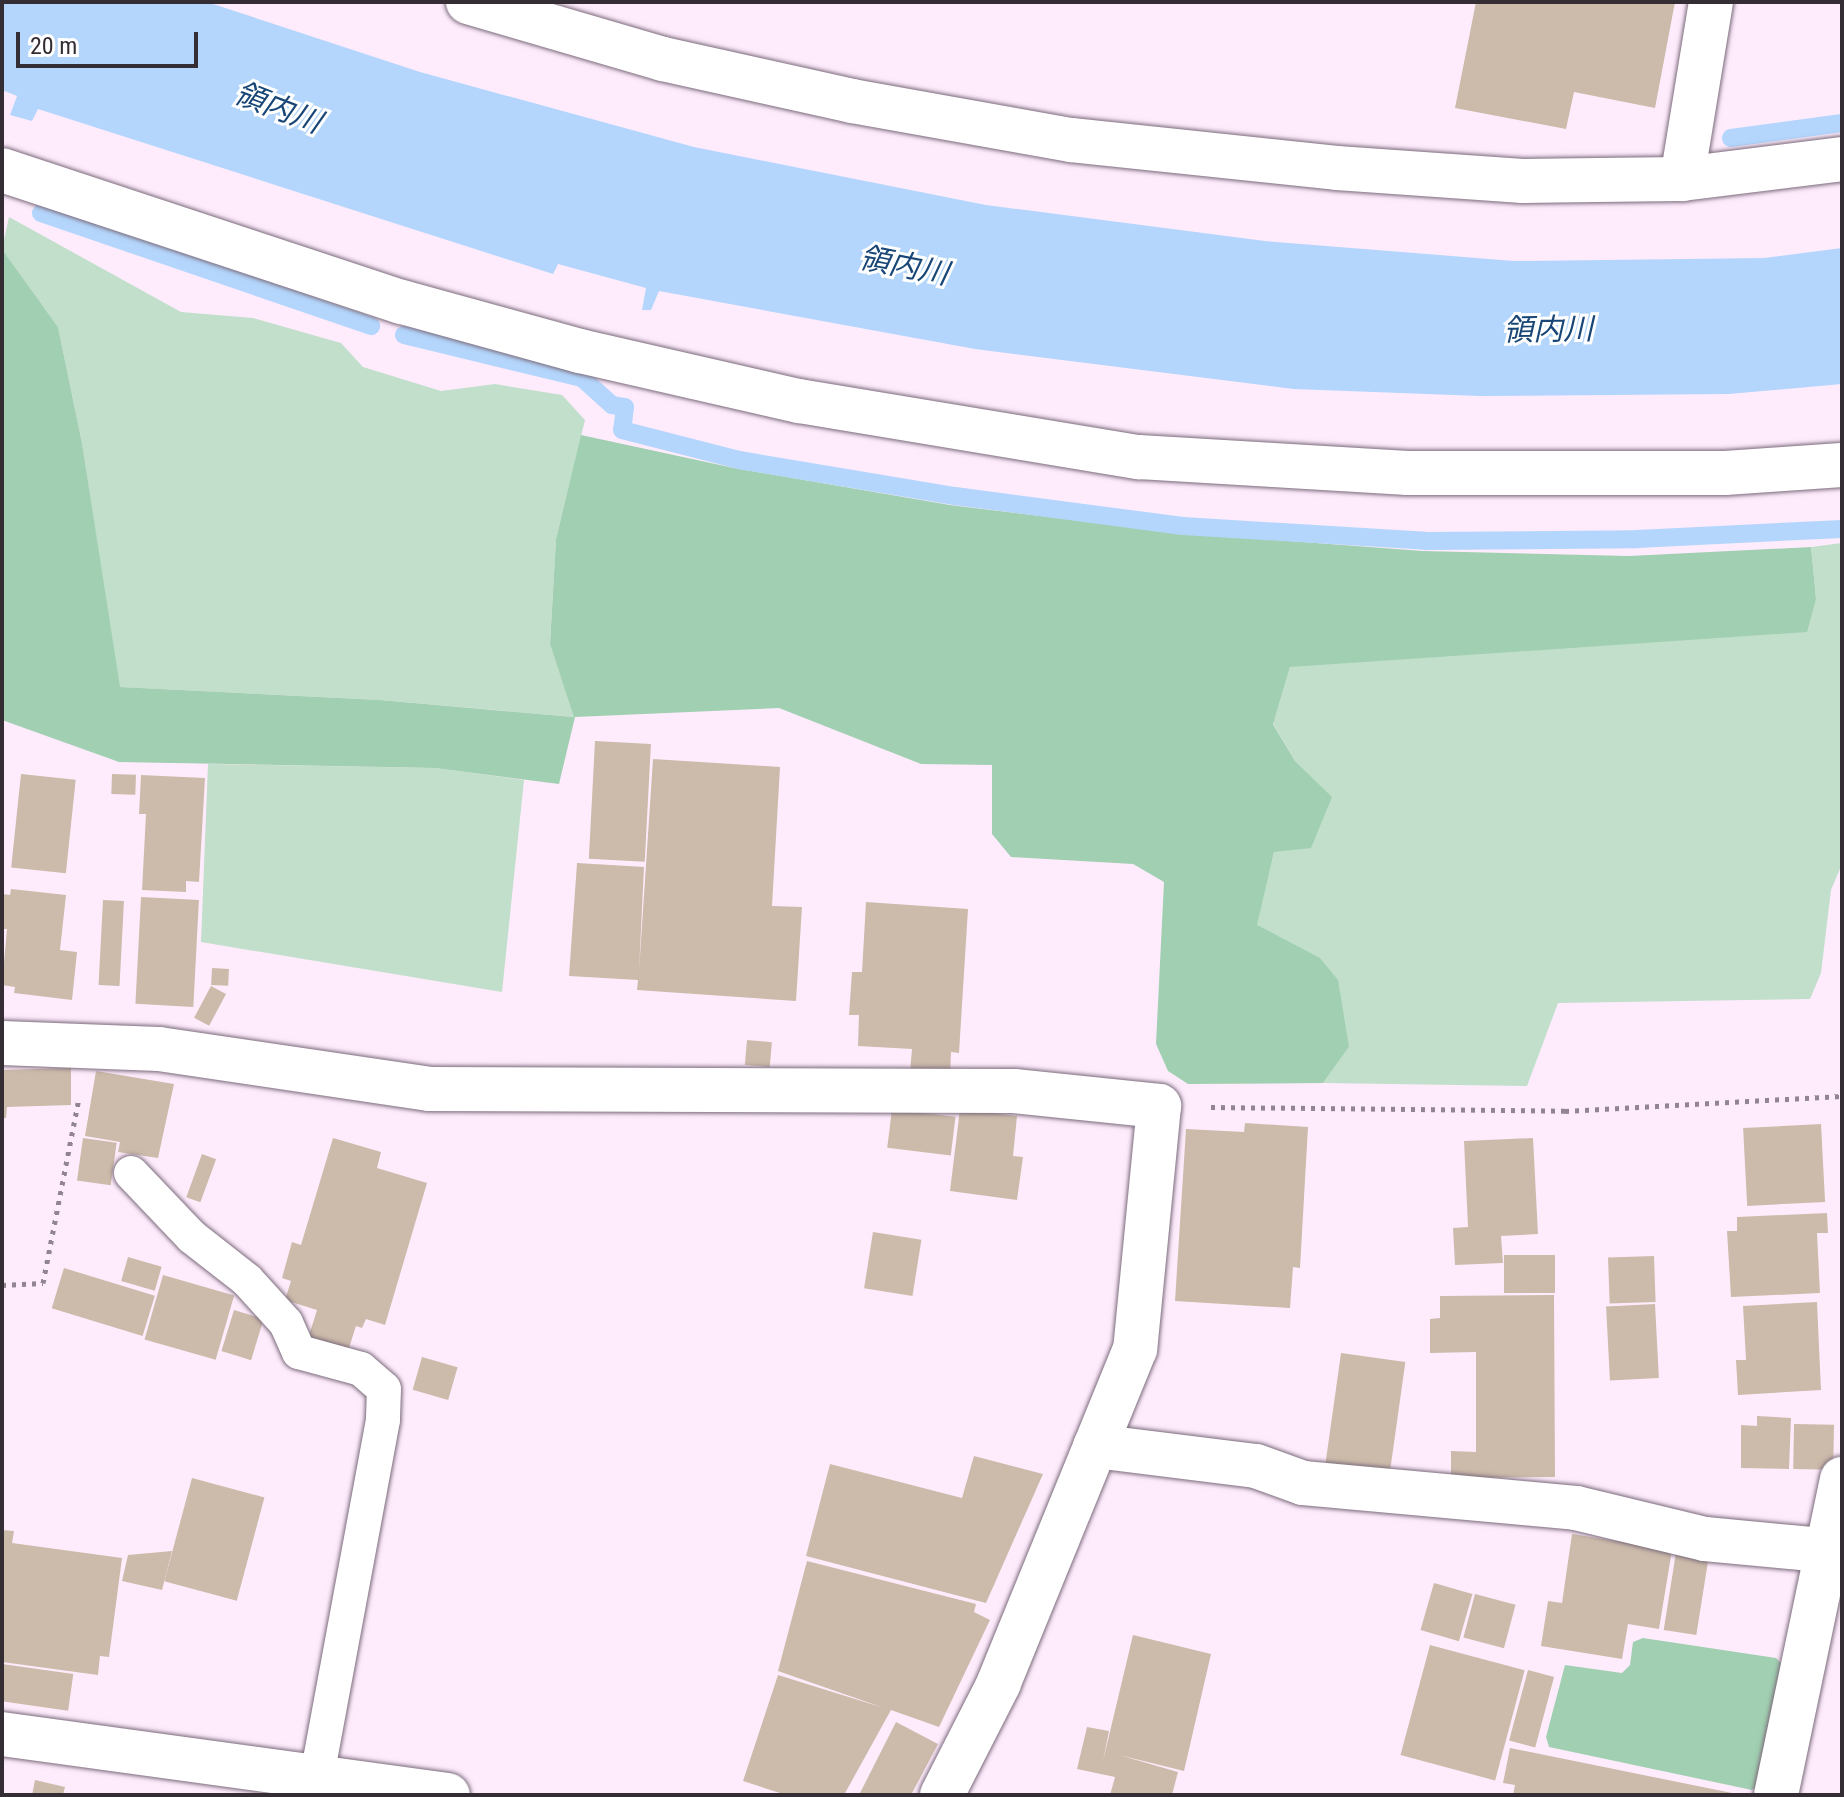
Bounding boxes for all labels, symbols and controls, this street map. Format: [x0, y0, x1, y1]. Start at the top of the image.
scale bar [20, 16, 202, 66]
text: 20 m [30, 32, 77, 60]
water label: 領内川 [230, 75, 326, 141]
water label: 領内川 [856, 240, 952, 292]
water label: 領内川 [1503, 311, 1593, 349]

